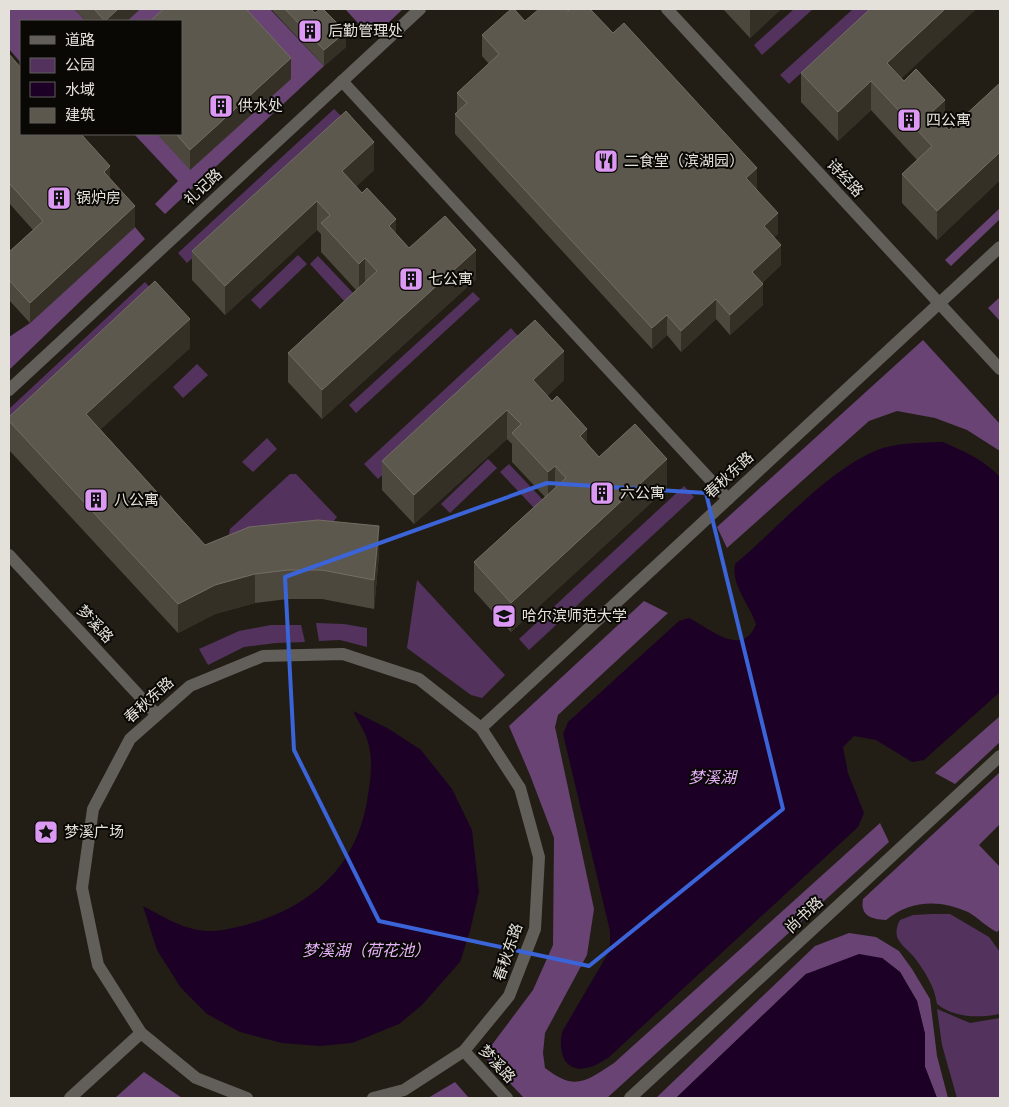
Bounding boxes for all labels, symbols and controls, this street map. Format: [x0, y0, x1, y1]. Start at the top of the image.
building icon: 后勤管理处 [297, 18, 323, 44]
legend [20, 20, 182, 135]
place label: 后勤管理处 [328, 22, 403, 40]
text: 道路 [65, 31, 95, 49]
text: 公园 [65, 56, 95, 74]
text: 水域 [65, 81, 95, 99]
building icon: 供水处 [208, 93, 234, 119]
place label: 供水处 [238, 97, 283, 115]
text: 建筑 [65, 106, 95, 124]
building icon: 四公寓 [896, 107, 922, 133]
place label: 四公寓 [926, 111, 971, 129]
restaurant icon: 二食堂（滨湖园） [593, 148, 619, 174]
place label: 二食堂（滨湖园） [624, 152, 744, 170]
street label: 诗经路 [823, 155, 867, 201]
street label: 礼记路 [180, 165, 226, 209]
building icon: 锅炉房 [46, 185, 72, 211]
place label: 锅炉房 [76, 189, 121, 207]
building icon: 七公寓 [398, 266, 424, 292]
place label: 七公寓 [428, 270, 473, 288]
street label: 春秋东路 [701, 448, 757, 502]
building icon: 六公寓 [589, 480, 615, 506]
place label: 六公寓 [620, 484, 665, 502]
building icon: 八公寓 [83, 487, 109, 513]
place label: 八公寓 [114, 491, 159, 509]
street label: 梦溪路 [73, 601, 117, 647]
school or university icon: 哈尔滨师范大学 [491, 603, 517, 629]
place label: 哈尔滨师范大学 [522, 607, 627, 625]
street label: 春秋东路 [121, 673, 177, 727]
water label: 梦溪湖 [688, 768, 739, 787]
place icon: 梦溪广场 [33, 819, 59, 845]
place label: 梦溪广场 [64, 823, 124, 841]
street label: 尚书路 [781, 893, 827, 937]
street label: 春秋东路 [490, 921, 526, 983]
water label: 梦溪湖（荷花池） [302, 941, 430, 960]
street label: 梦溪路 [475, 1041, 519, 1087]

